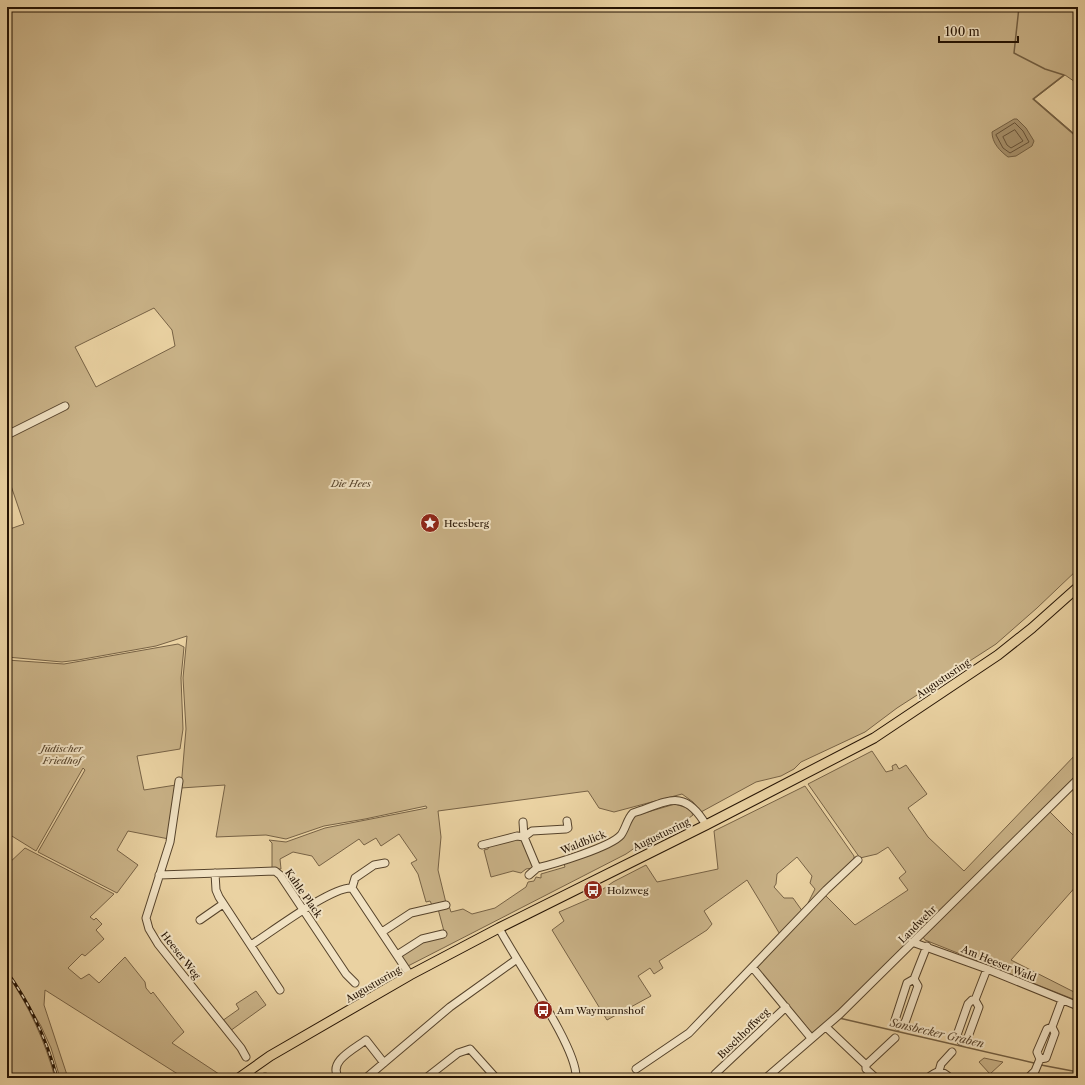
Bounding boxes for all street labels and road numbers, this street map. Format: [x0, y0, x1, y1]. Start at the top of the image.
street label: Augustusring [913, 655, 973, 702]
street label: Augustusring [630, 815, 693, 854]
street label: Waldblick [558, 827, 609, 858]
street label: Kahle Plack [282, 866, 326, 921]
street label: Landwehr [896, 902, 940, 946]
street label: Heeser Weg [158, 929, 204, 982]
street label: Am Heeser Wald [959, 942, 1038, 984]
street label: Augustusring [342, 963, 404, 1006]
street label: Buschhoffweg [715, 1005, 773, 1061]

